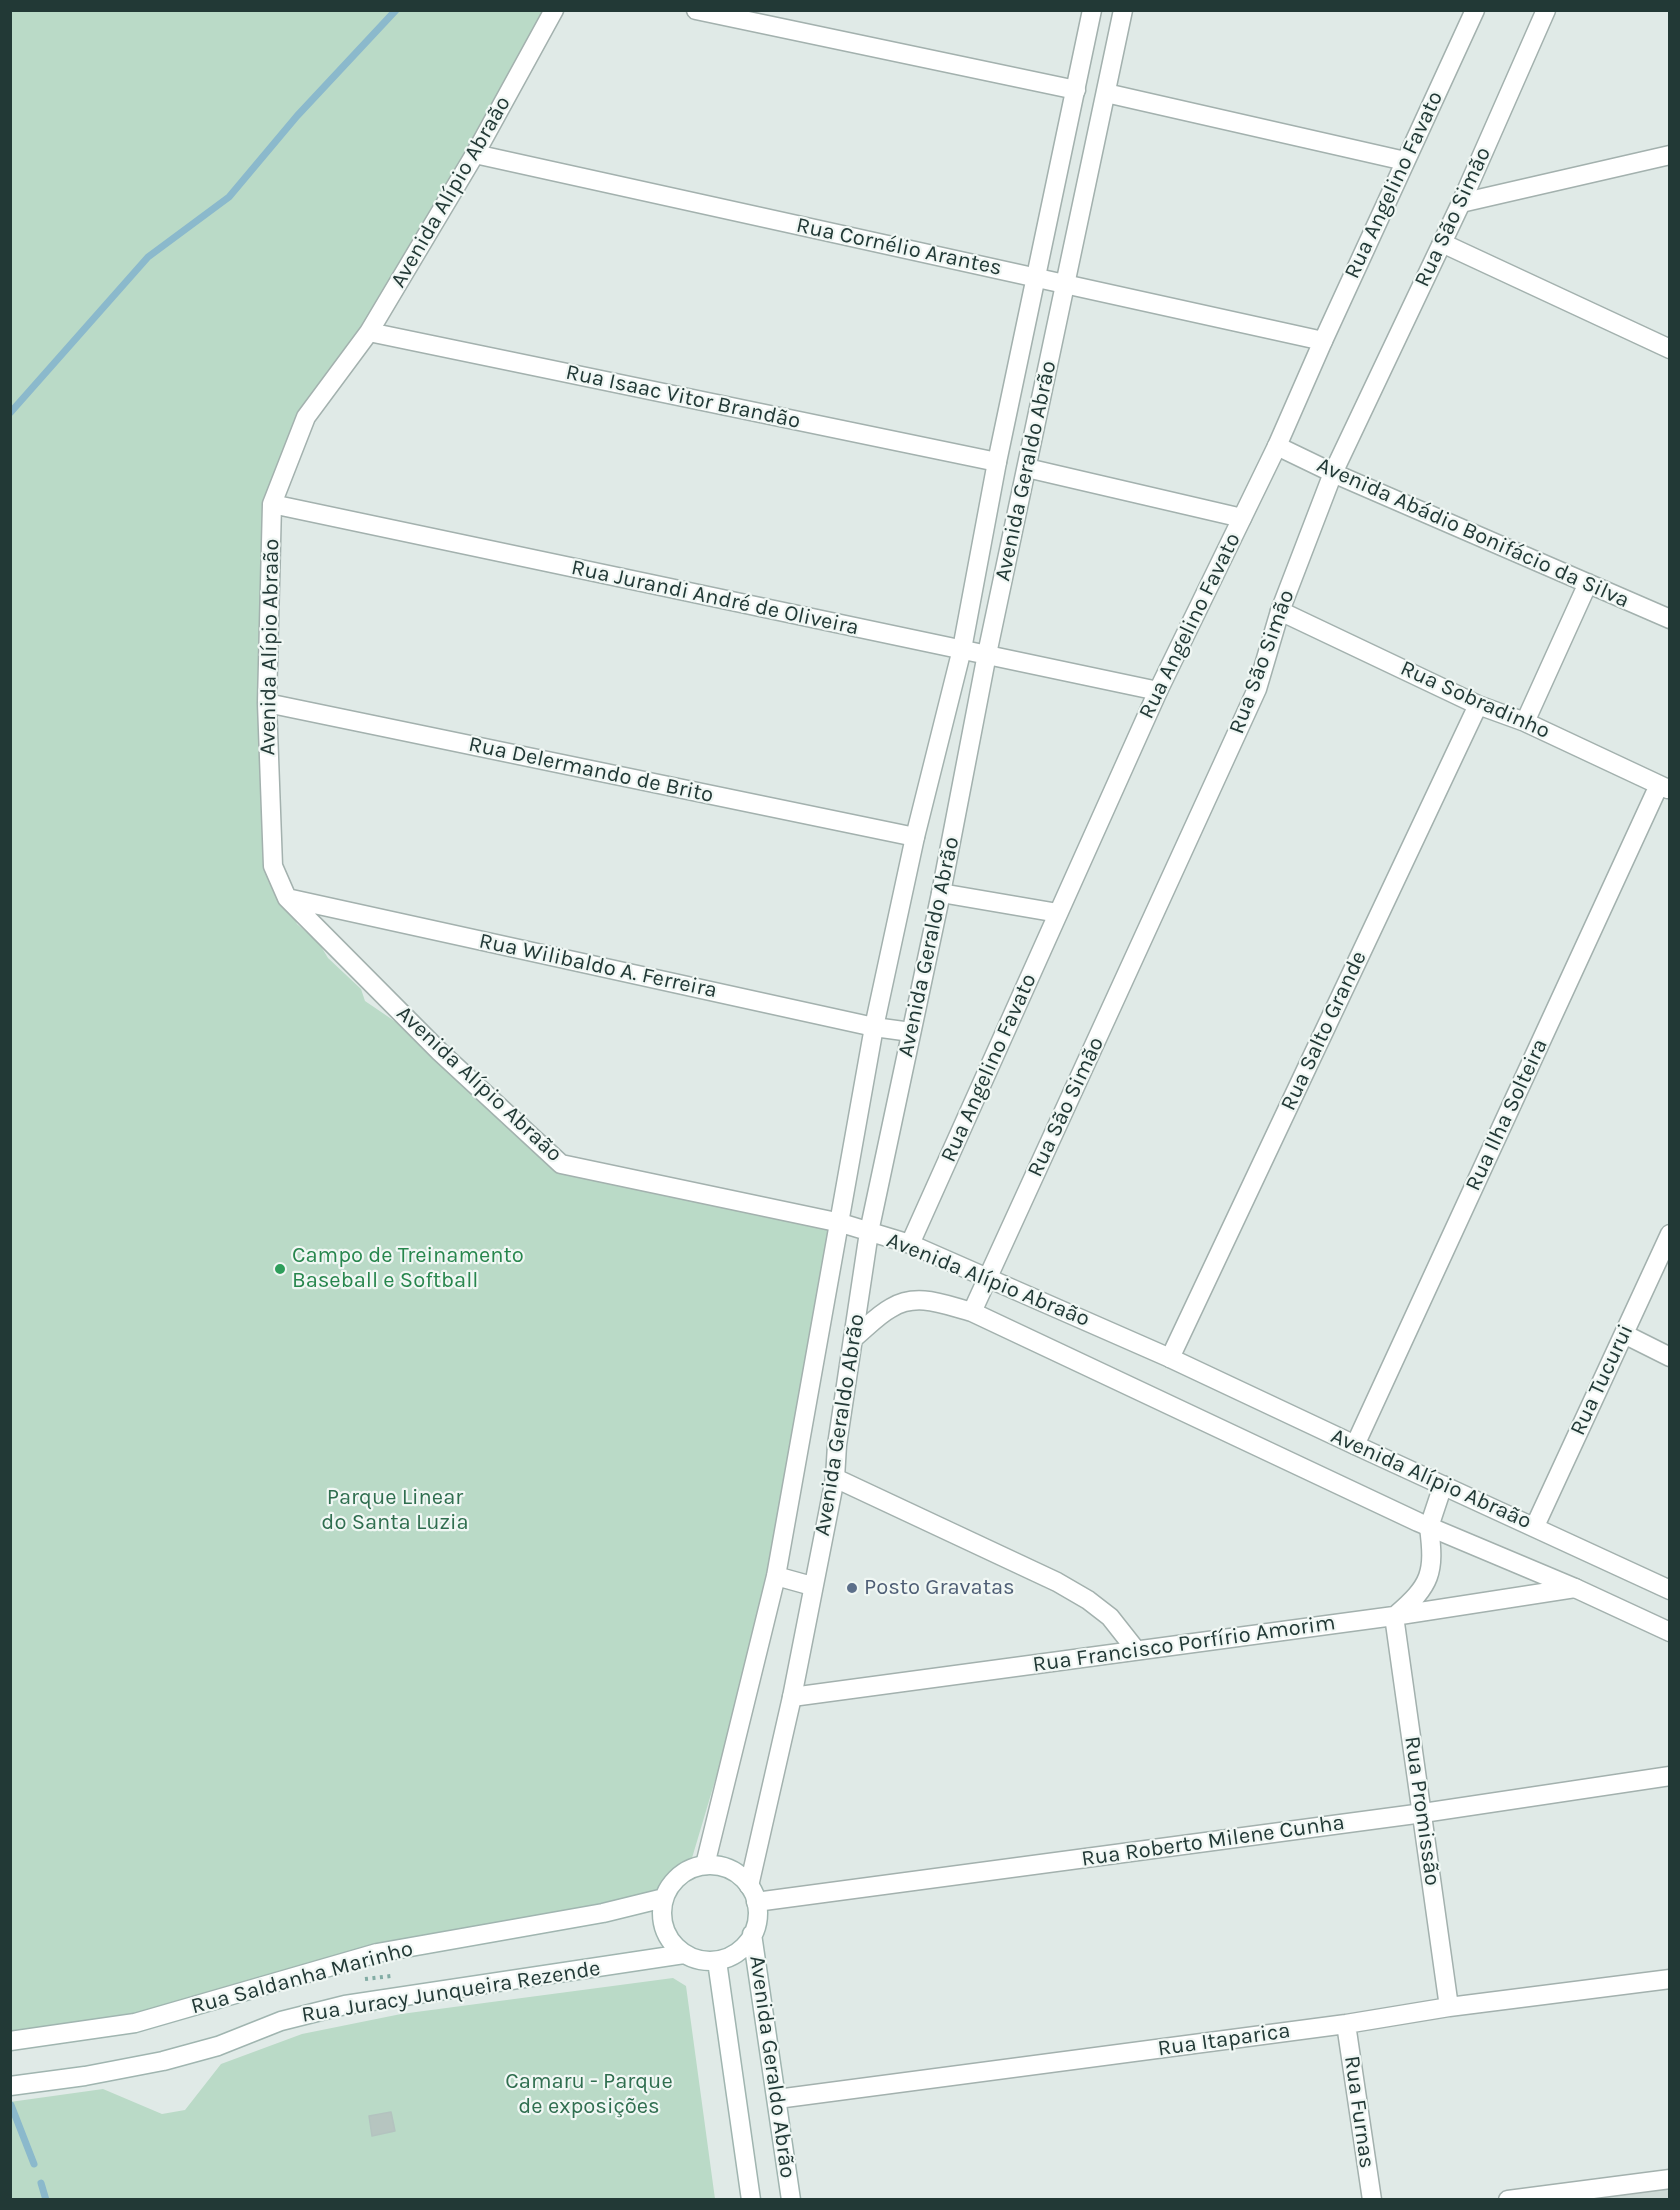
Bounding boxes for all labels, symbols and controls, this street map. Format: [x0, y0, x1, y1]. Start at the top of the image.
street label: Rua Angelino Favato [1339, 87, 1449, 283]
street label: Avenida Alípio Abraão [385, 92, 517, 292]
street label: Rua São Simão [1409, 143, 1497, 291]
street label: Rua Cornélio Arantes [794, 212, 1004, 282]
street label: Avenida Geraldo Abrão [990, 358, 1062, 584]
street label: Rua Isaac Vitor Brandão [563, 359, 803, 435]
street label: Avenida Abádio Bonifácio da Silva [1313, 452, 1633, 614]
street label: Rua Angelino Favato [1134, 529, 1246, 723]
street label: Avenida Alípio Abraão [255, 538, 285, 756]
street label: Rua Jurandi André de Oliveira [569, 555, 861, 641]
street label: Rua São Simão [1224, 586, 1300, 738]
street label: Rua Sobradinho [1396, 655, 1554, 745]
street label: Rua Delermando de Brito [466, 731, 716, 809]
street label: Avenida Geraldo Abrão [893, 834, 965, 1060]
street label: Rua Wilibaldo A. Ferreira [477, 928, 719, 1004]
street label: Rua Salto Grande [1275, 947, 1373, 1115]
street label: Rua Angelino Favato [936, 970, 1042, 1166]
street label: Avenida Alípio Abraão [391, 1000, 567, 1168]
street label: Rua São Simão [1022, 1033, 1110, 1181]
street label: Rua Ilha Solteira [1460, 1035, 1554, 1195]
street label: Avenida Alípio Abraão [883, 1227, 1093, 1333]
place label: Campo de Treinamento Baseball e Softball [292, 1243, 524, 1294]
marker: Campo de Treinamento Baseball e Softball [273, 1262, 287, 1276]
street label: Avenida Geraldo Abrão [809, 1312, 871, 1538]
street label: Rua Tucurui [1565, 1320, 1639, 1440]
street label: Avenida Alípio Abraão [1327, 1423, 1535, 1535]
park label: Parque Linear do Santa Luzia [321, 1485, 469, 1536]
place label: Posto Gravatas [864, 1575, 1015, 1601]
marker: Posto Gravatas [845, 1581, 859, 1595]
street label: Rua Francisco Porfírio Amorim [1031, 1610, 1337, 1678]
street label: Rua Promissão [1398, 1735, 1446, 1887]
street label: Rua Roberto Milene Cunha [1080, 1809, 1346, 1873]
street label: Rua Saldanha Marinho [188, 1936, 416, 2020]
street label: Avenida Geraldo Abrão [743, 1954, 801, 2180]
street label: Rua Juracy Junqueira Rezende [300, 1955, 602, 2029]
street label: Rua Itaparica [1156, 2018, 1292, 2062]
street label: Rua Furnas [1338, 2054, 1380, 2170]
park label: Camaru - Parque de exposições [505, 2069, 673, 2120]

